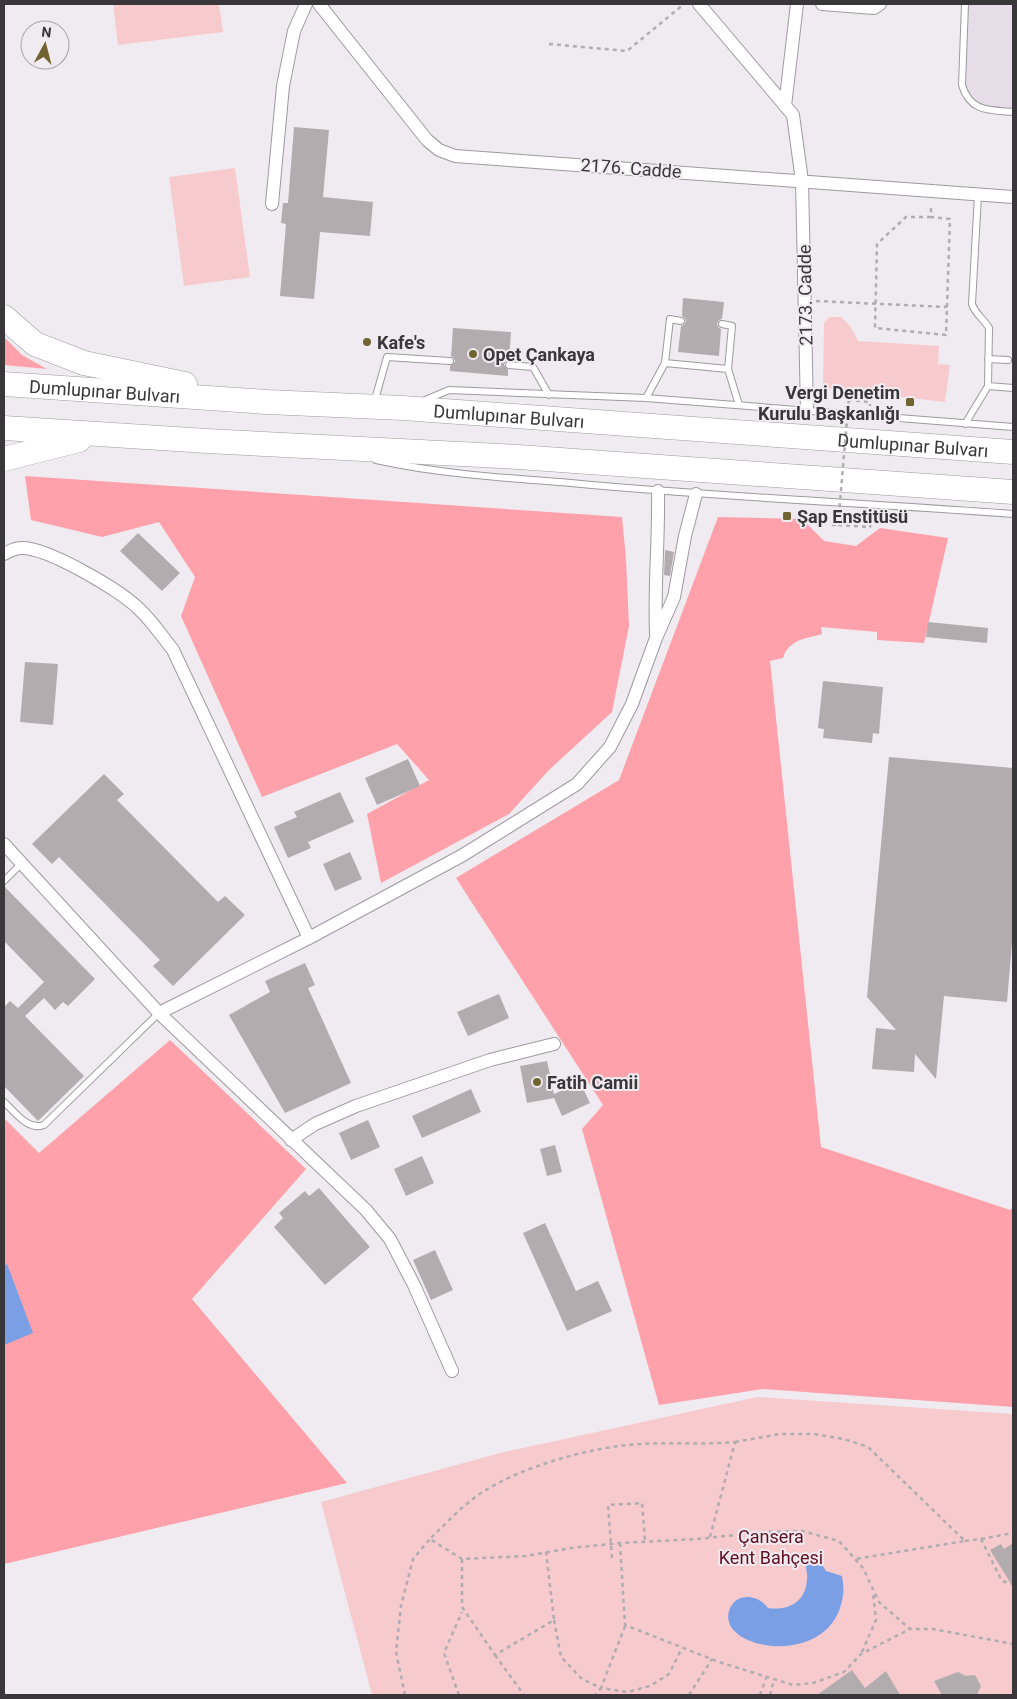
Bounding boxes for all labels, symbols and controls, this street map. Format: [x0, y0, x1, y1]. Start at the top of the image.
north arrow [20, 20, 70, 70]
text: N [41, 24, 52, 41]
street label: 2176. Cadde [580, 154, 682, 182]
street label: 2173. Cadde [794, 244, 816, 346]
place label: Kafe's [377, 332, 425, 353]
marker: Kafe's [361, 336, 373, 348]
place label: Opet Çankaya [483, 344, 595, 365]
marker: Opet Çankaya [467, 348, 479, 360]
street label: Dumlupınar Bulvarı [29, 375, 181, 407]
place label: Vergi Denetim Kurulu Başkanlığı [758, 382, 900, 424]
marker: Vergi Denetim Kurulu Başkanlığı [904, 396, 916, 408]
street label: Dumlupınar Bulvarı [433, 400, 585, 432]
street label: Dumlupınar Bulvarı [837, 429, 989, 461]
place label: Şap Enstitüsü [797, 506, 908, 527]
marker: Şap Enstitüsü [781, 510, 793, 522]
place label: Fatih Camii [547, 1072, 638, 1093]
marker: Fatih Camii [531, 1076, 543, 1088]
park label: Çansera Kent Bahçesi [719, 1526, 823, 1568]

